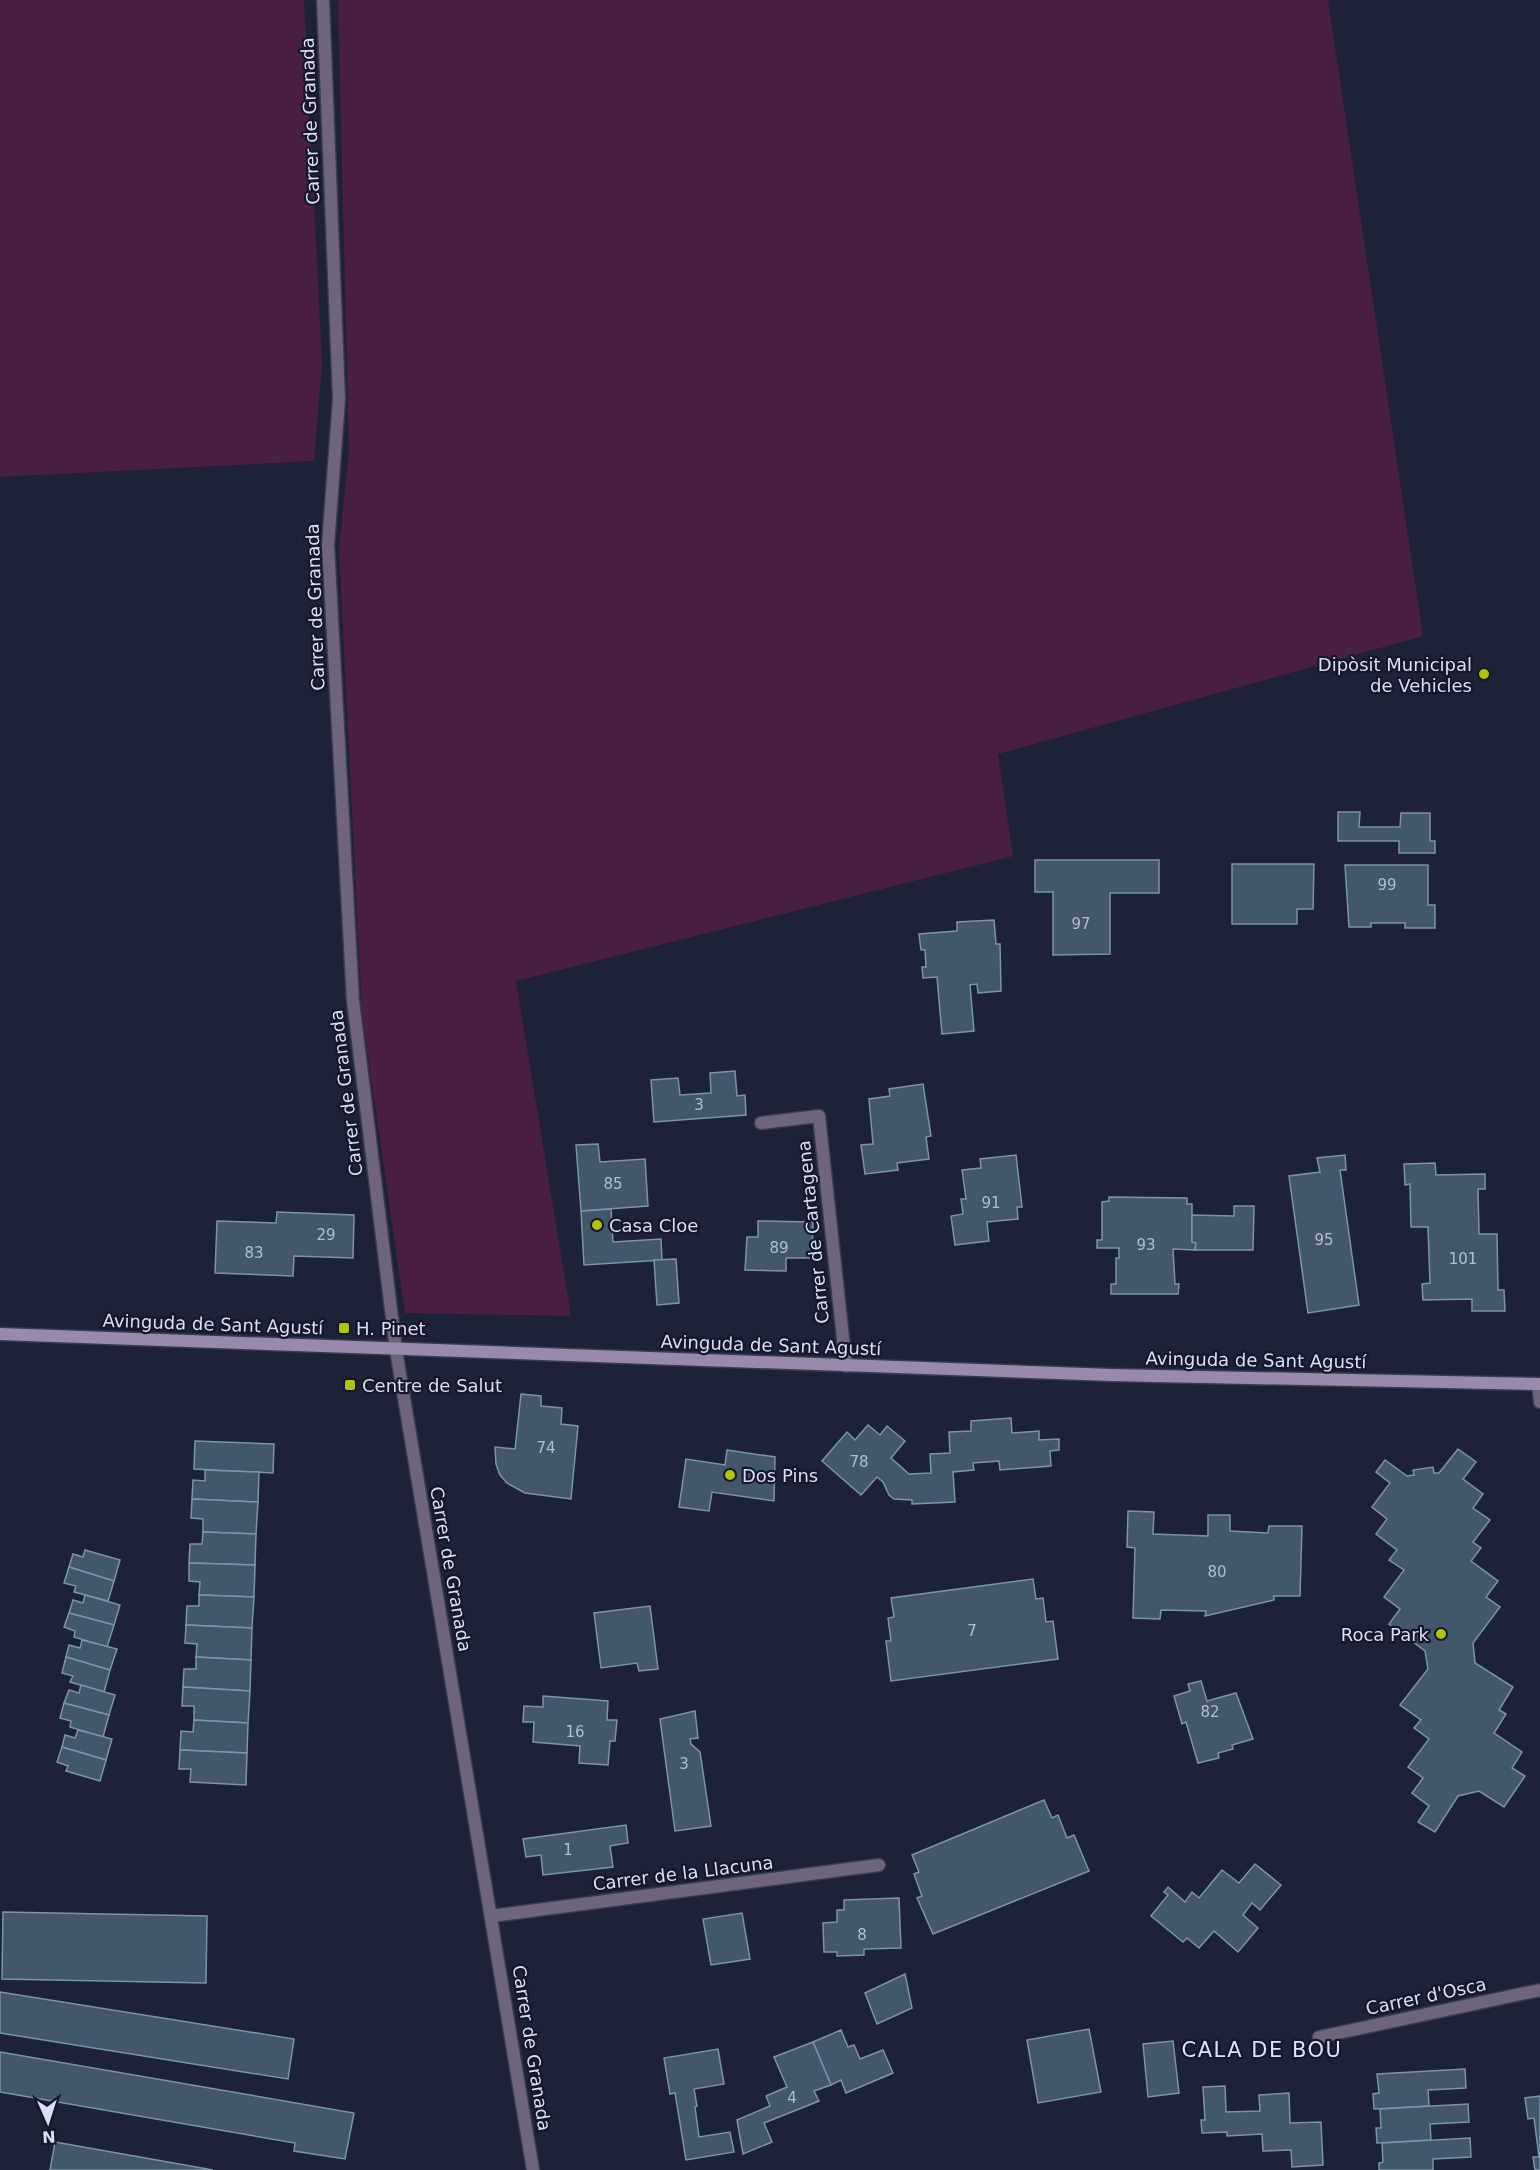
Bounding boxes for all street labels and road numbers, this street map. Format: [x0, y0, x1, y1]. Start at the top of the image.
street label: Carrer de Granada [297, 37, 323, 205]
street label: Carrer de Granada [302, 523, 328, 691]
street label: Carrer de Granada [325, 1009, 367, 1177]
street label: Carrer de Cartagena [793, 1139, 833, 1325]
street label: Avinguda de Sant Agustí [102, 1310, 325, 1338]
street label: Avinguda de Sant Agustí [660, 1331, 883, 1359]
street label: Avinguda de Sant Agustí [1145, 1348, 1368, 1372]
street label: Carrer de Granada [426, 1485, 476, 1653]
street label: Carrer de la Llacuna [592, 1852, 774, 1894]
street label: Carrer de Granada [509, 1964, 555, 2132]
street label: Carrer d'Osca [1364, 1973, 1488, 2019]

